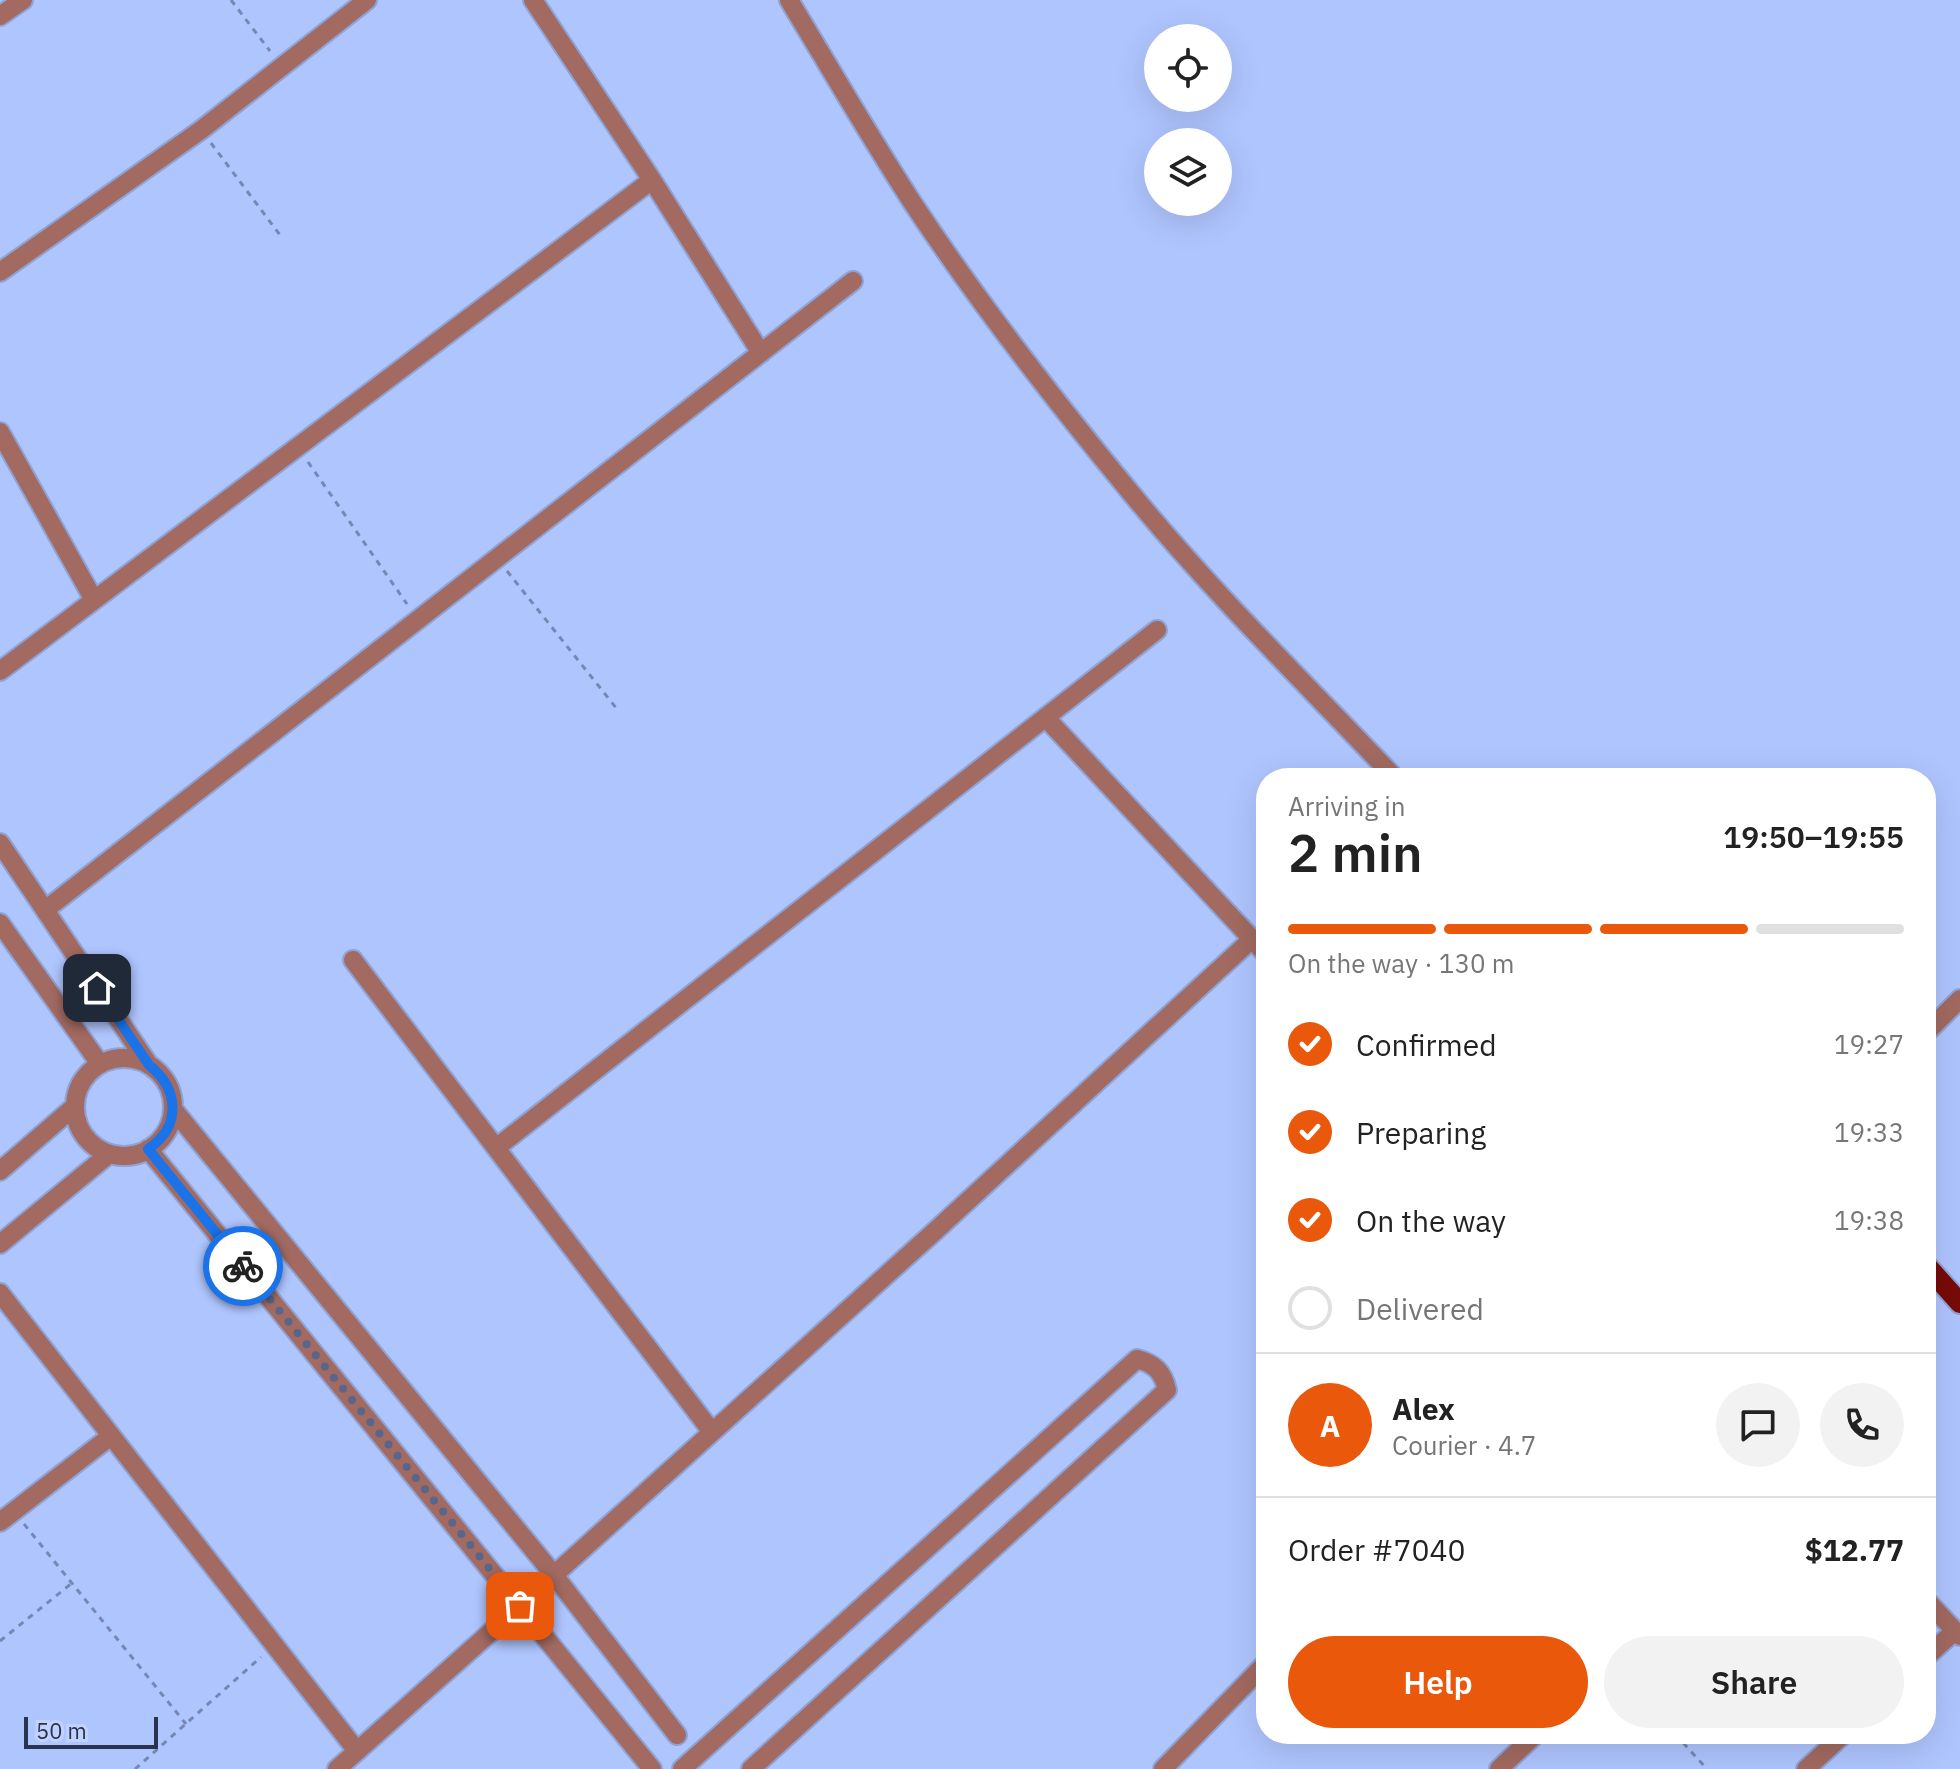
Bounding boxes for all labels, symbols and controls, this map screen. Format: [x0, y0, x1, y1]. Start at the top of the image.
map controls [1144, 24, 1232, 216]
button: locate [1144, 24, 1232, 112]
button: layers [1144, 128, 1232, 216]
text: Arriving in [1288, 789, 1405, 823]
text: 19:50–19:55 [1723, 817, 1904, 856]
text: 2 min [1288, 819, 1423, 886]
text: On the way · 130 m [1288, 946, 1514, 980]
pin [63, 954, 131, 1022]
icon: home [75, 966, 119, 1010]
icon: check [1288, 1022, 1332, 1066]
text: Confirmed [1356, 1025, 1497, 1064]
text: 19:27 [1834, 1027, 1904, 1061]
icon: check [1288, 1110, 1332, 1154]
text: Preparing [1356, 1113, 1486, 1152]
text: 19:33 [1834, 1115, 1904, 1149]
icon: check [1288, 1198, 1332, 1242]
text: On the way [1356, 1201, 1506, 1240]
text: 19:38 [1834, 1203, 1904, 1237]
courier [203, 1226, 283, 1306]
icon: bike [221, 1244, 265, 1288]
text: Delivered [1356, 1289, 1484, 1328]
button: chat [1716, 1383, 1800, 1467]
button: phone [1820, 1383, 1904, 1467]
text: Alex [1392, 1389, 1455, 1428]
text: A [1320, 1406, 1340, 1445]
text: Courier · 4.7 [1392, 1428, 1536, 1462]
text: Order #7040 [1288, 1530, 1465, 1569]
text: $12.77 [1805, 1530, 1904, 1569]
pin [486, 1572, 554, 1640]
icon: bag [498, 1584, 542, 1628]
button: Help [1288, 1636, 1588, 1728]
button: Share [1604, 1636, 1904, 1728]
scale bar [24, 1713, 158, 1749]
text: 50 m [36, 1716, 87, 1745]

